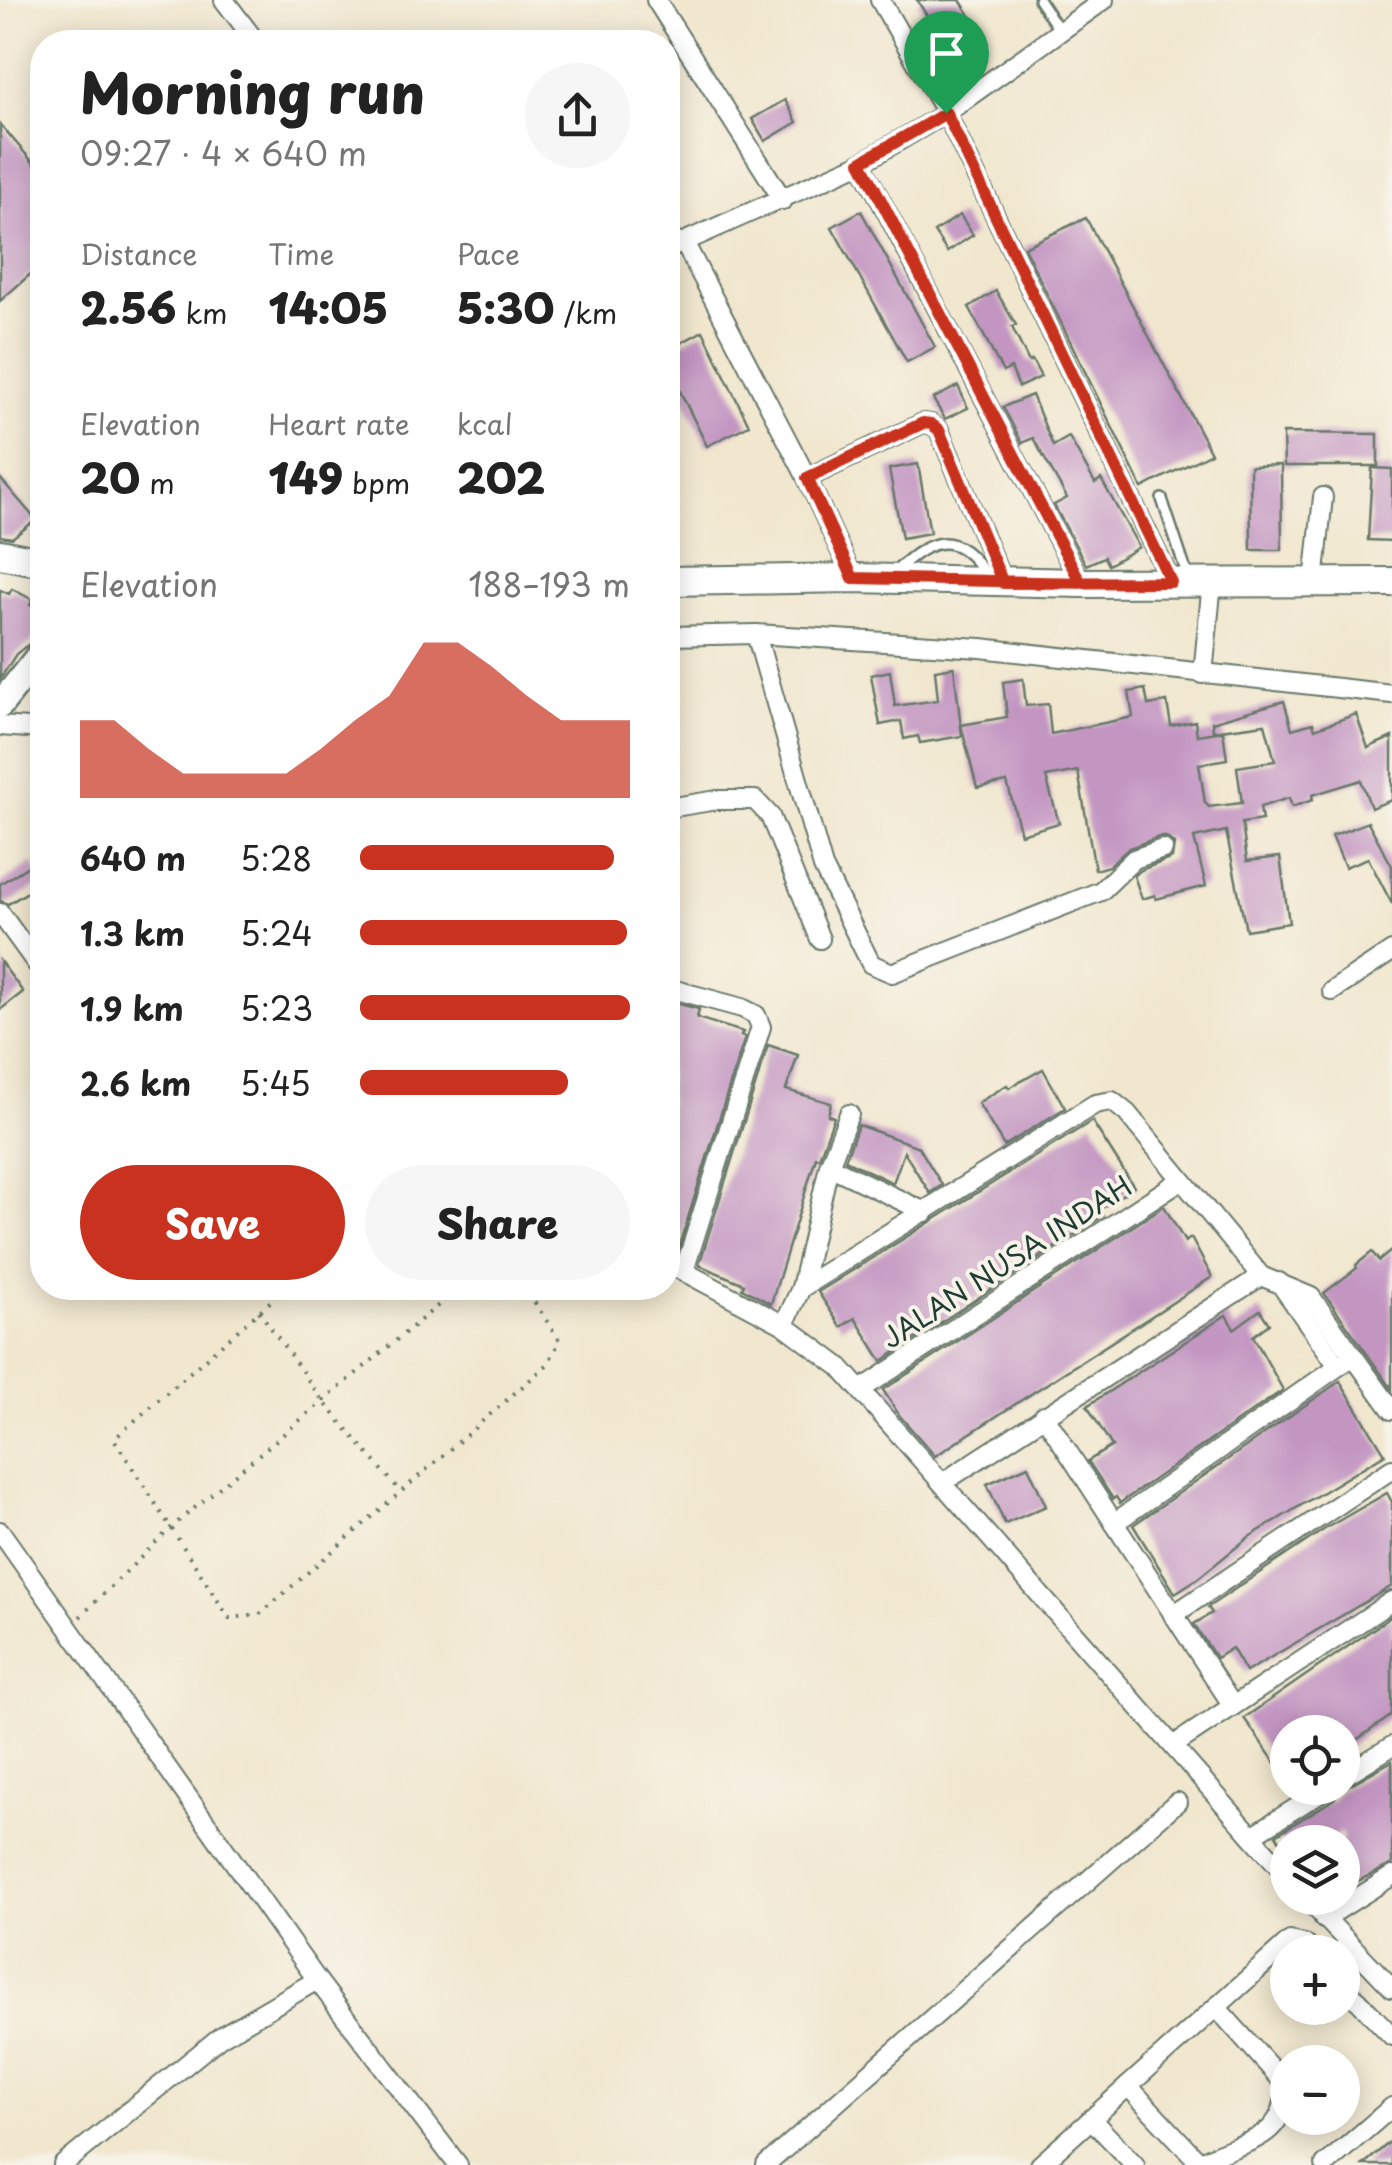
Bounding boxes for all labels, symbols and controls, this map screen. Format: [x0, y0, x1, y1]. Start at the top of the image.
pin [904, 11, 989, 114]
icon: arrive [919, 26, 974, 81]
text: Morning run [80, 50, 425, 133]
button: share [525, 63, 630, 168]
text: 09:27 · 4 × 640 m [80, 129, 367, 177]
text: Distance [80, 232, 198, 275]
text: Time [268, 232, 335, 275]
text: Pace [457, 232, 520, 275]
text: 2.56 [80, 275, 176, 338]
text: 14:05 [268, 275, 388, 338]
text: 5:30 [457, 275, 555, 338]
text: km [176, 291, 228, 334]
text: /km [555, 291, 617, 334]
text: Elevation [80, 402, 201, 445]
text: Heart rate [268, 402, 410, 445]
text: kcal [457, 402, 513, 445]
text: 20 [80, 445, 140, 508]
text: 149 [268, 445, 343, 508]
text: 202 [457, 445, 545, 508]
text: m [140, 461, 175, 504]
text: bpm [343, 461, 410, 504]
text: Elevation [80, 560, 218, 608]
text: 188–193 m [468, 560, 630, 608]
text: 640 m [80, 834, 186, 882]
text: 5:28 [240, 834, 312, 882]
text: 1.3 km [80, 909, 185, 957]
text: 5:24 [240, 909, 313, 957]
text: 1.9 km [80, 984, 184, 1032]
text: 5:23 [240, 984, 313, 1032]
text: 2.6 km [80, 1059, 191, 1107]
text: 5:45 [240, 1059, 311, 1107]
street label: JALAN NUSA INDAH [872, 1164, 1140, 1358]
button: Save [80, 1165, 345, 1280]
button: Share [365, 1165, 630, 1280]
map controls [1270, 1715, 1360, 2135]
button: locate [1270, 1715, 1360, 1805]
button: layers [1270, 1825, 1360, 1915]
button: + [1270, 1935, 1360, 2025]
button: − [1270, 2045, 1360, 2135]

